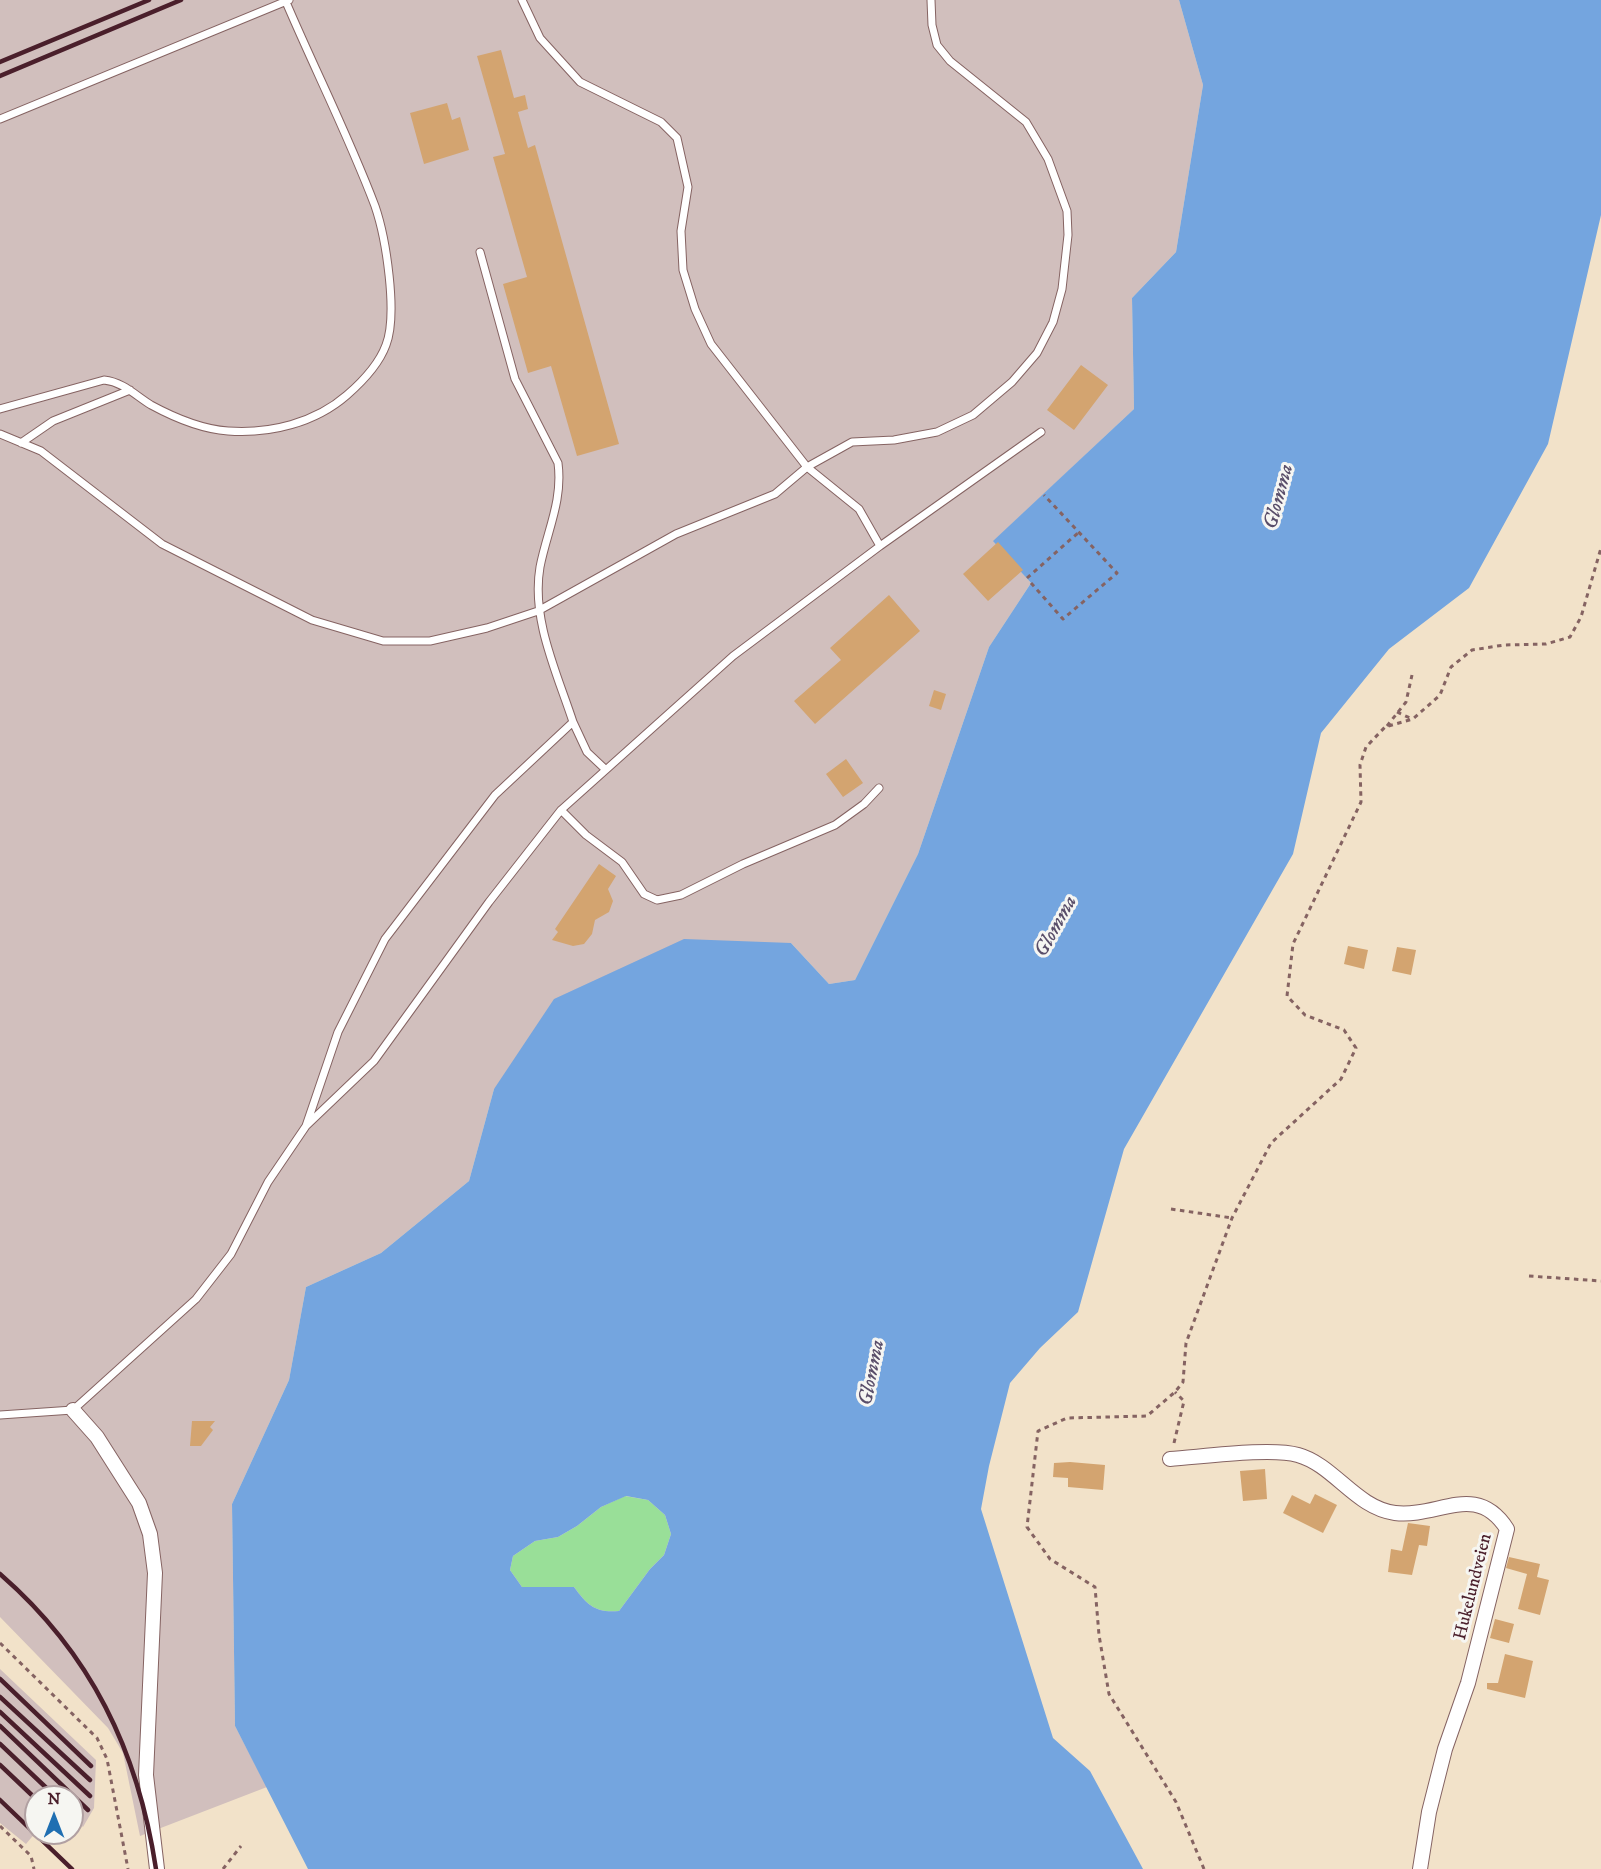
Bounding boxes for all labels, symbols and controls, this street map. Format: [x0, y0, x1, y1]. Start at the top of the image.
water label: Glomma [1260, 462, 1300, 532]
water label: Glomma [1030, 892, 1084, 962]
water label: Glomma [855, 1338, 891, 1408]
street label: Hukelundveien [1450, 1532, 1498, 1642]
north arrow [24, 1785, 84, 1845]
text: N [47, 1789, 61, 1809]

